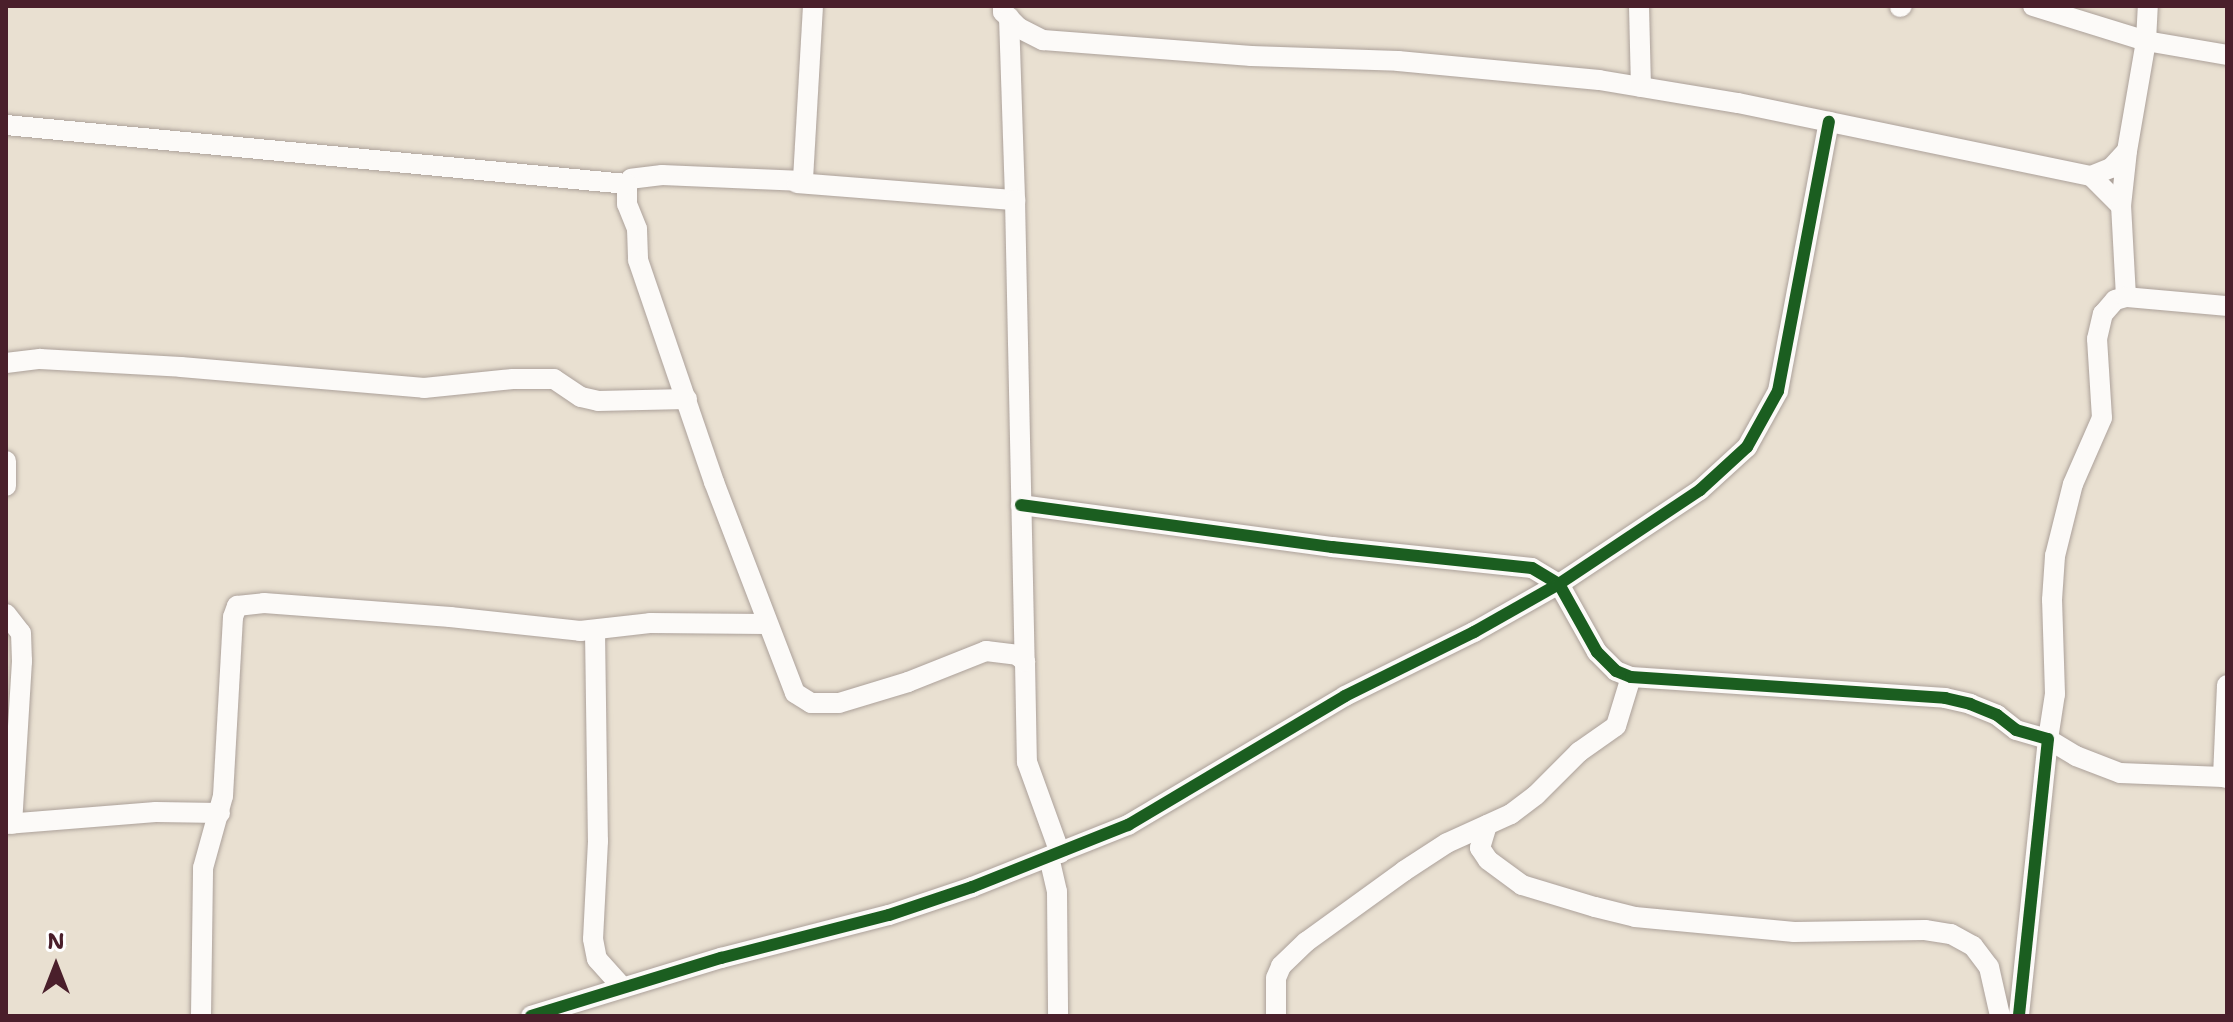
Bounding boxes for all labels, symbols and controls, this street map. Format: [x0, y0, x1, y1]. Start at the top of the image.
north arrow [16, 926, 96, 1006]
text: N [47, 927, 65, 956]

